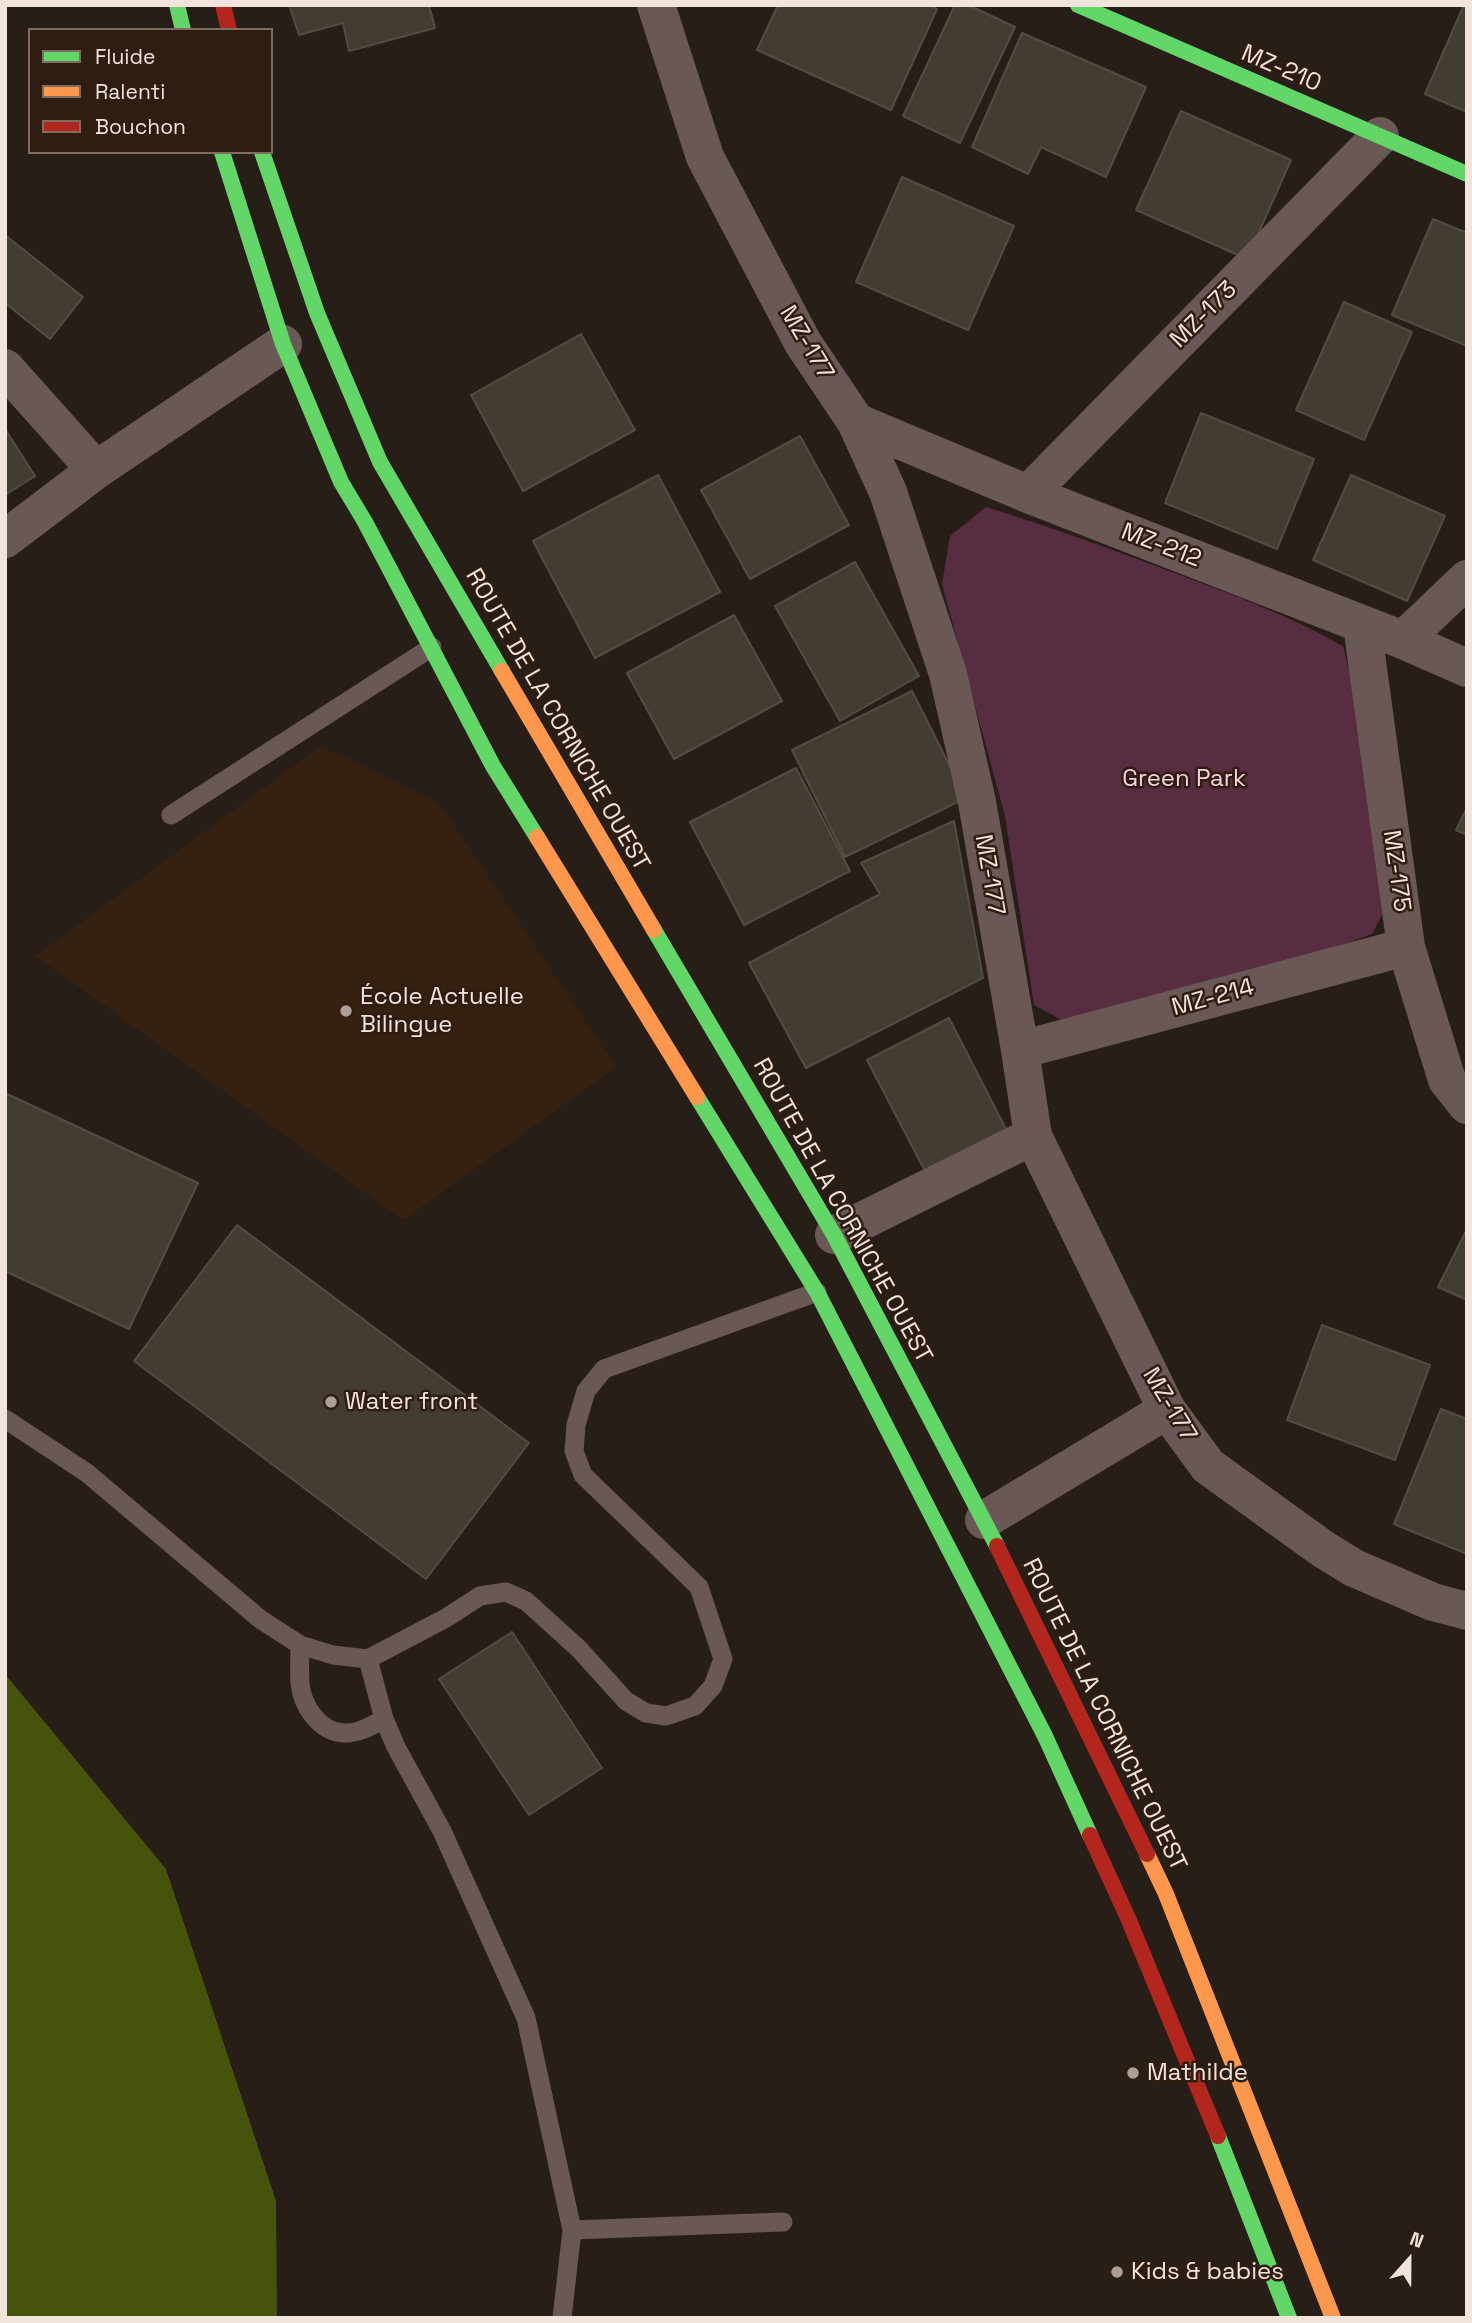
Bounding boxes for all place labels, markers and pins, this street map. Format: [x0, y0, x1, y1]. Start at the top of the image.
place label: École Actuelle Bilingue [360, 983, 524, 1039]
marker: École Actuelle Bilingue [338, 1003, 354, 1019]
place label: Water front [345, 1388, 478, 1416]
marker: Water front [323, 1394, 339, 1410]
place label: Mathilde [1147, 2059, 1248, 2087]
marker: Mathilde [1125, 2065, 1141, 2081]
place label: Kids & babies [1131, 2258, 1284, 2286]
marker: Kids & babies [1109, 2264, 1125, 2280]

